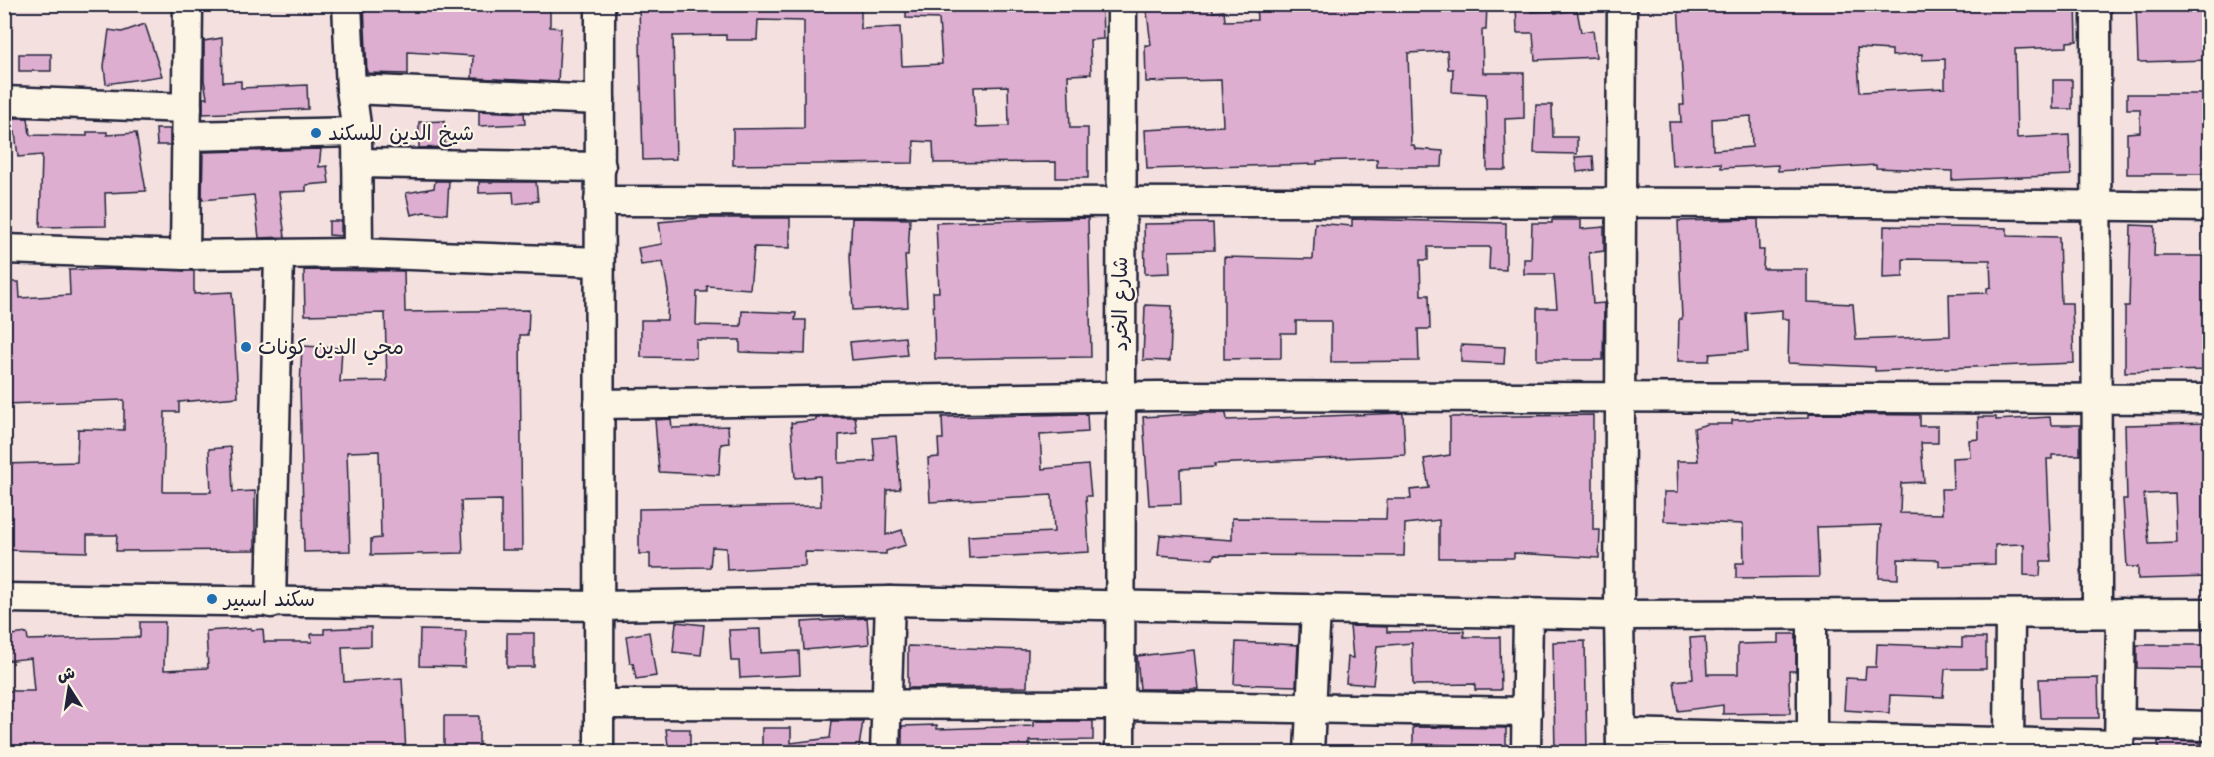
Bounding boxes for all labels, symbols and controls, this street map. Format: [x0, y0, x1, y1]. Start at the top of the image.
place label: شيخ الدين للسكند [328, 121, 474, 147]
marker: شيخ الدين للسكند [309, 126, 323, 140]
street label: شارع الخرد [1108, 256, 1135, 352]
place label: محي الدين كونات [258, 335, 404, 366]
marker: محي الدين كونات [239, 340, 253, 354]
place label: سكند اسبير [222, 587, 315, 612]
marker: سكند اسبير [205, 592, 219, 606]
north arrow [39, 658, 99, 718]
text: ش [56, 664, 77, 685]

